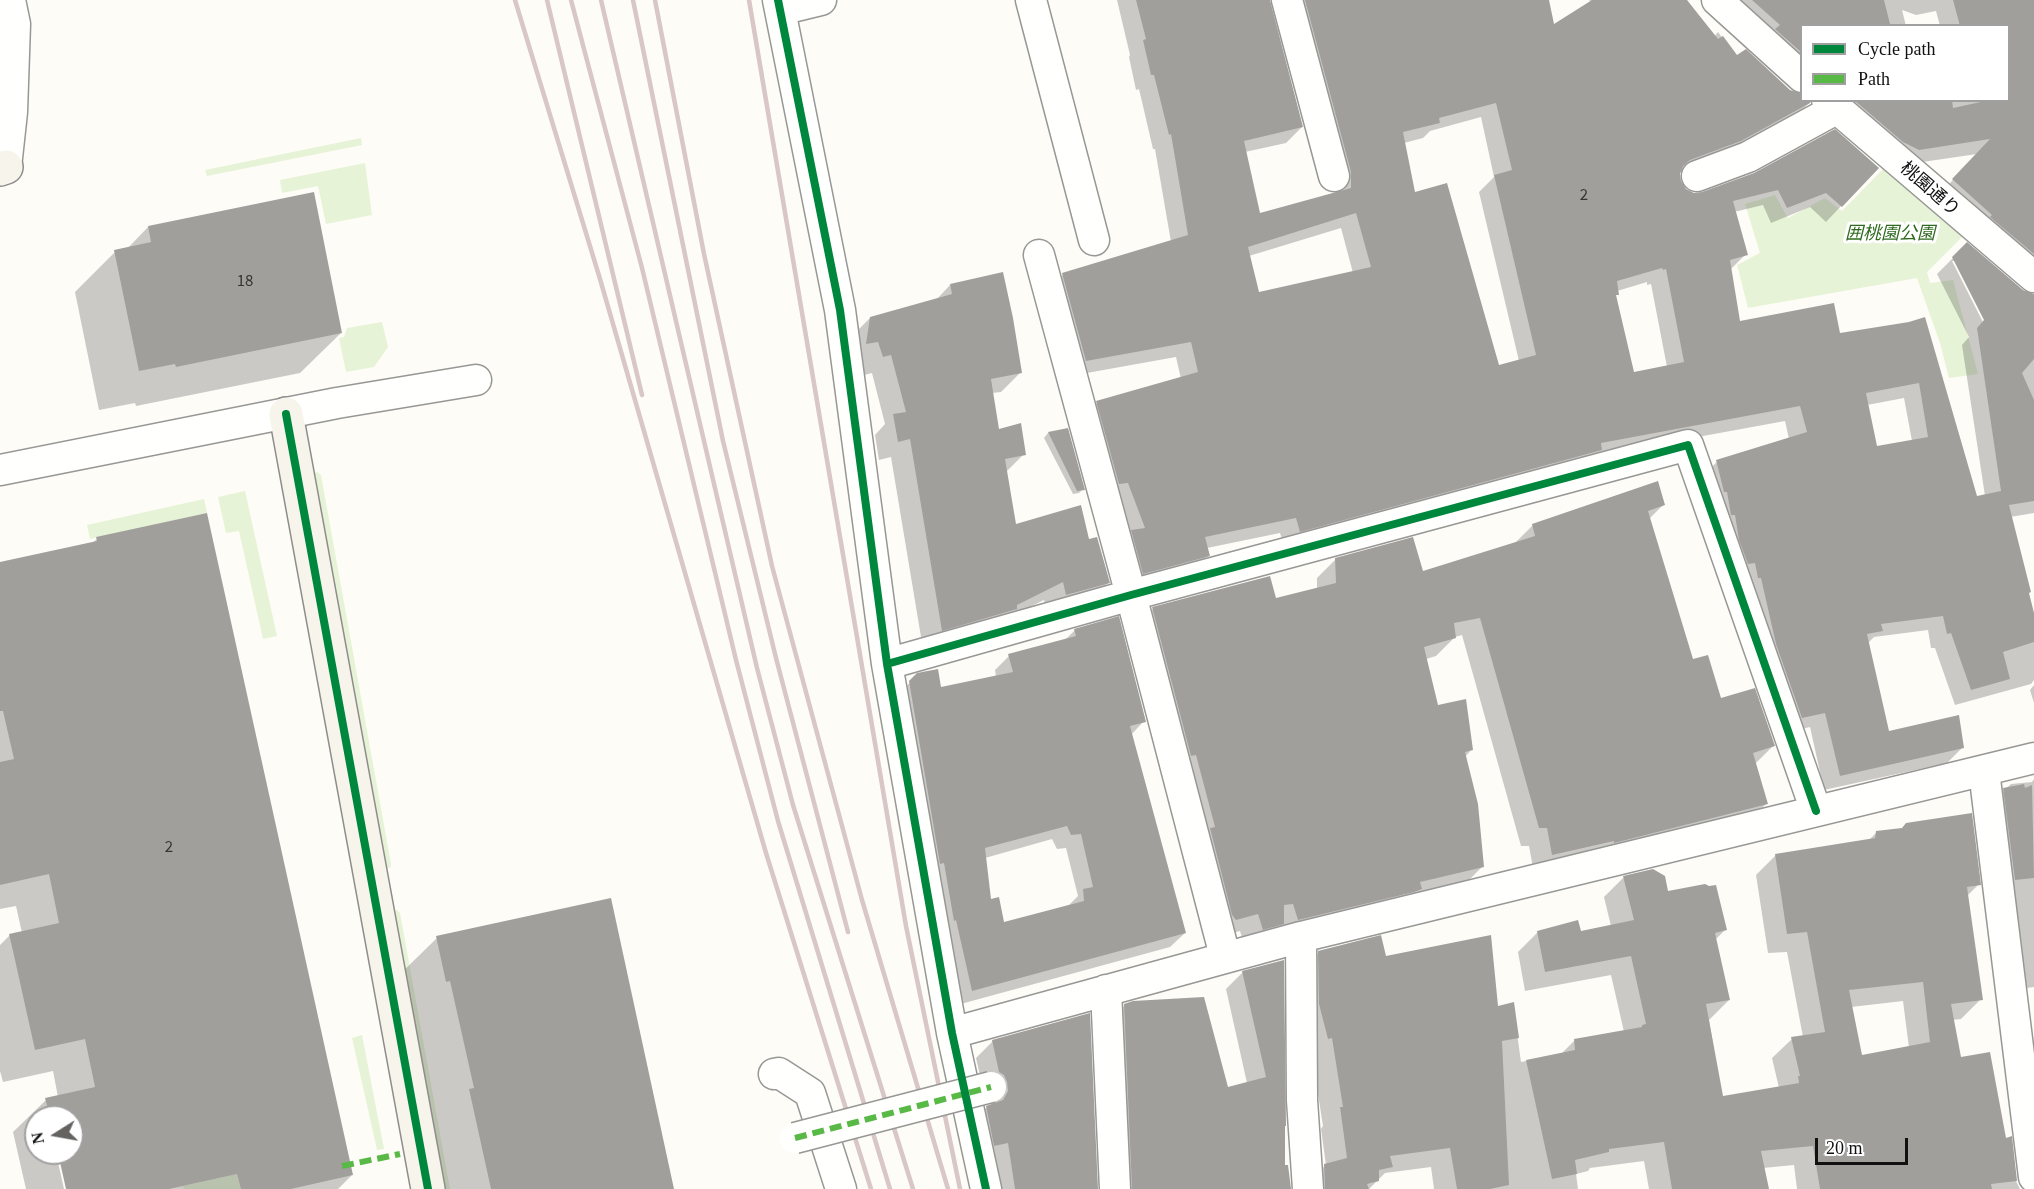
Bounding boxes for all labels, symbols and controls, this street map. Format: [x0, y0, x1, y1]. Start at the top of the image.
legend [1800, 24, 2010, 102]
text: Cycle path [1858, 39, 1935, 59]
text: Path [1858, 69, 1890, 89]
street label: 桃園通り [1897, 156, 1965, 220]
house number: 2 [1580, 185, 1588, 203]
park label: 囲桃園公園 [1845, 221, 1935, 243]
house number: 18 [237, 271, 253, 289]
house number: 2 [165, 837, 173, 855]
north arrow [24, 1105, 84, 1165]
scale bar [1818, 1126, 1911, 1164]
text: N [28, 1131, 47, 1145]
text: 20 m [1826, 1138, 1863, 1158]

